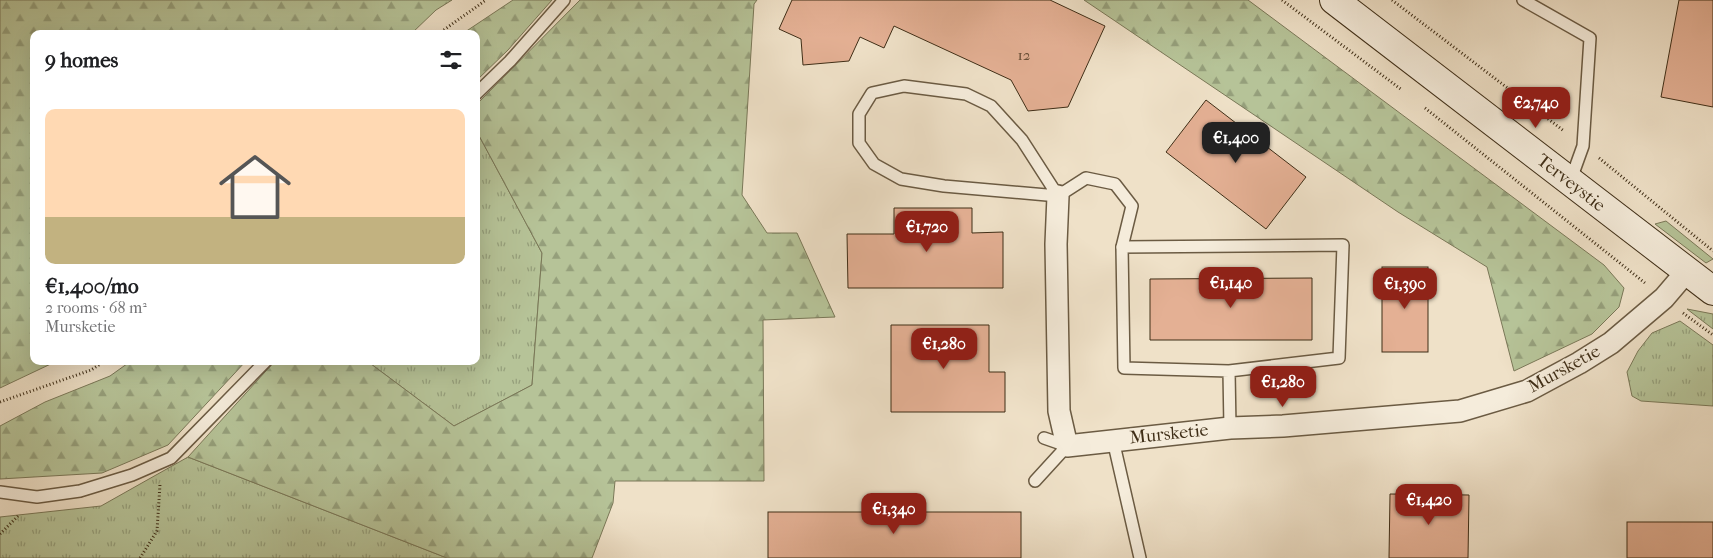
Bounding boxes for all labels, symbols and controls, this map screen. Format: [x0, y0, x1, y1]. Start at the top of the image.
icon: filters [437, 46, 465, 74]
house number: 12 [1017, 46, 1031, 64]
text: 9 homes [45, 48, 118, 72]
pin: €2,740 [1495, 86, 1577, 129]
text: €2,740 [1513, 93, 1559, 112]
pin: €1,400 [1195, 121, 1277, 164]
text: €1,400 [1213, 128, 1259, 147]
icon: home [210, 142, 300, 232]
street label: Terveystie [1533, 150, 1610, 216]
pin: €1,720 [886, 210, 968, 253]
text: €1,720 [906, 217, 948, 236]
pin: €1,140 [1190, 266, 1272, 309]
pin: €1,390 [1364, 268, 1446, 310]
text: €1,140 [1210, 273, 1252, 292]
text: €1,400/mo [45, 274, 139, 298]
text: €1,390 [1384, 274, 1426, 293]
text: 2 rooms · 68 m² [45, 298, 147, 317]
text: Mursketie [45, 317, 115, 336]
pin: €1,280 [903, 328, 985, 370]
text: €1,280 [922, 334, 966, 353]
street label: Mursketie [1524, 341, 1604, 397]
pin: €1,280 [1242, 366, 1324, 408]
text: €1,280 [1261, 372, 1305, 391]
street label: Mursketie [1129, 419, 1210, 449]
pin: €1,420 [1388, 484, 1470, 526]
text: €1,420 [1406, 490, 1452, 509]
pin: €1,340 [853, 492, 935, 535]
text: €1,340 [872, 499, 916, 518]

